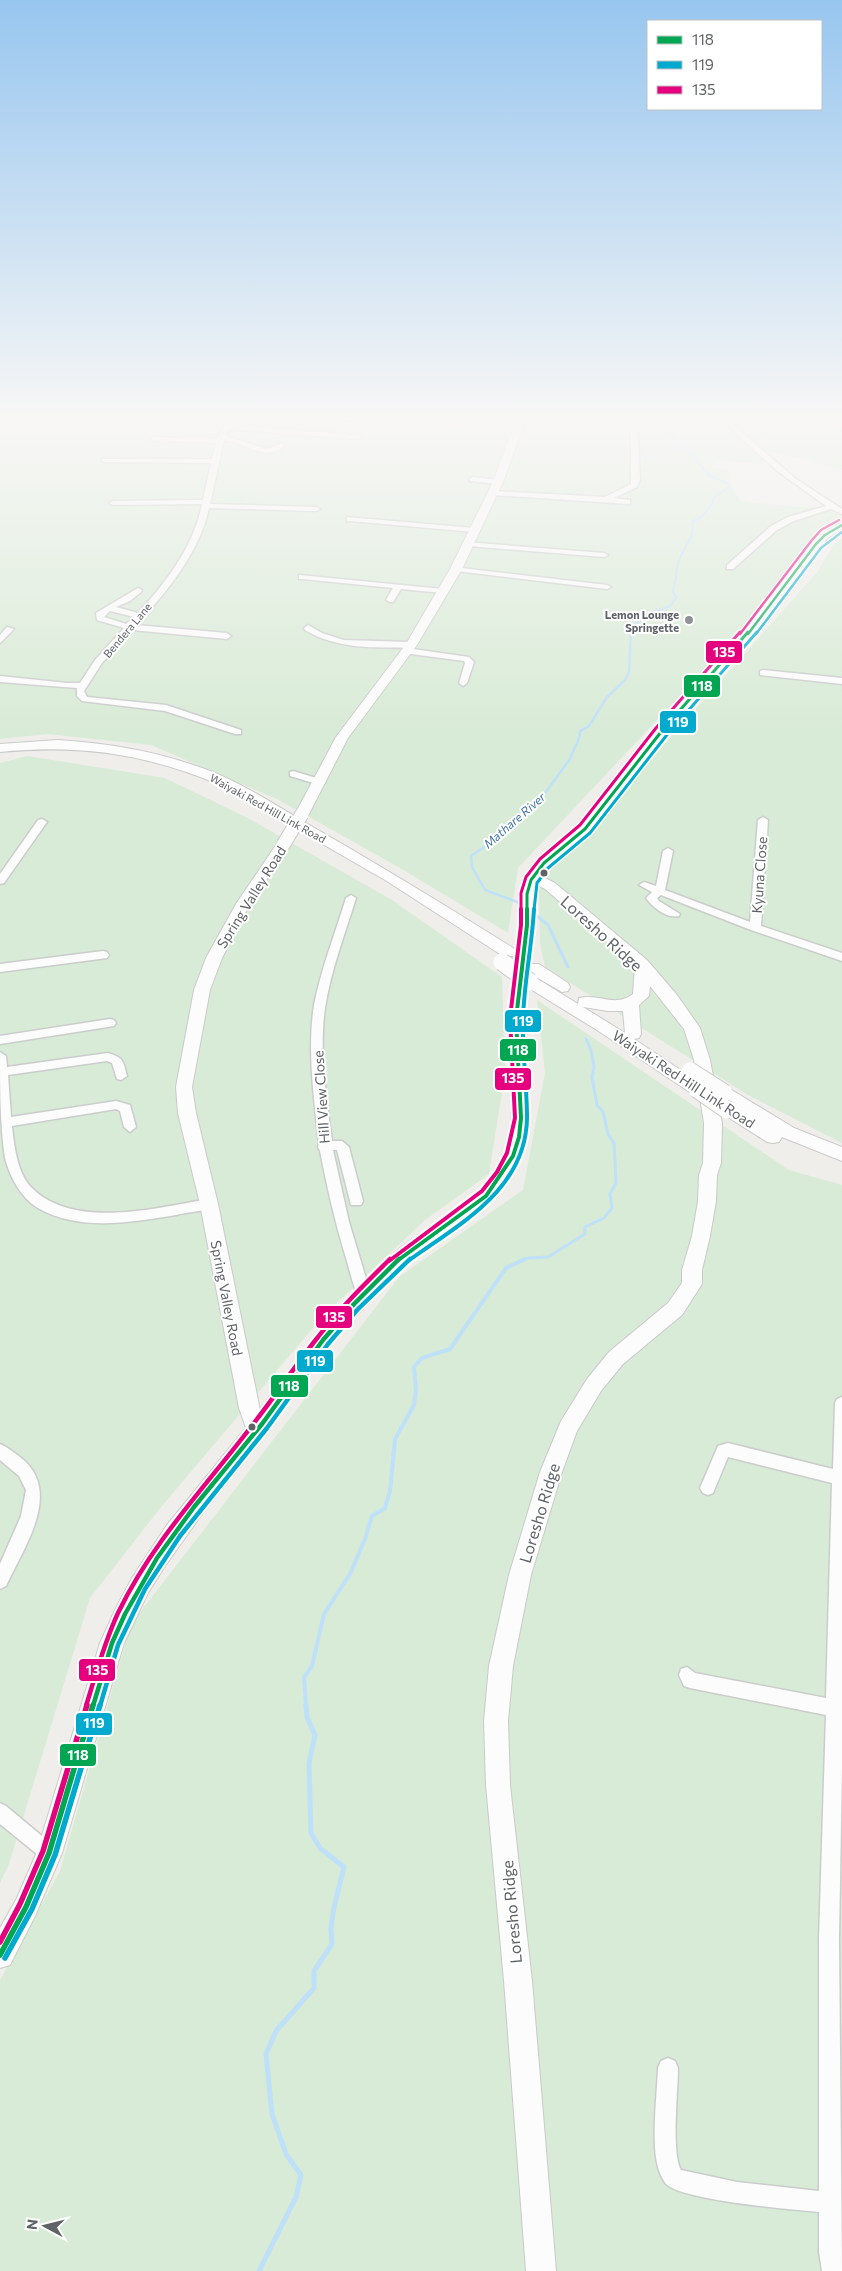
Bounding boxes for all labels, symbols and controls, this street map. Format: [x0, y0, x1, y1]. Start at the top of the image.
legend [647, 20, 822, 110]
text: 118 [692, 30, 714, 48]
text: 119 [692, 55, 714, 73]
text: 135 [692, 80, 716, 98]
street label: Bendera Lane [100, 600, 154, 660]
place label: Lemon Lounge Springette [605, 608, 679, 634]
marker: Lemon Lounge Springette [683, 614, 695, 626]
line badge: 135 [705, 640, 743, 664]
text: 135 [713, 643, 735, 660]
line badge: 118 [683, 674, 721, 698]
text: 118 [691, 677, 713, 694]
line badge: 119 [659, 710, 697, 734]
text: 119 [667, 713, 689, 730]
street label: Waiyaki Red Hill Link Road [208, 771, 328, 845]
water label: Mathare River [480, 789, 549, 851]
street label: Kyuna Close [748, 836, 770, 914]
street label: Spring Valley Road [213, 843, 289, 951]
unlabelled marker [539, 868, 549, 878]
street label: Loresho Ridge [557, 891, 647, 975]
line badge: 119 [504, 1009, 542, 1033]
text: 119 [512, 1012, 534, 1029]
street label: Waiyaki Red Hill Link Road [610, 1027, 758, 1131]
line badge: 118 [499, 1038, 537, 1062]
text: 118 [507, 1041, 529, 1058]
street label: Hill View Close [309, 1050, 333, 1144]
line badge: 135 [494, 1067, 532, 1091]
text: 135 [502, 1069, 524, 1086]
street label: Spring Valley Road [207, 1239, 247, 1357]
line badge: 135 [315, 1305, 353, 1329]
text: 135 [323, 1308, 345, 1325]
line badge: 119 [296, 1349, 334, 1373]
text: 119 [304, 1352, 326, 1369]
line badge: 118 [270, 1374, 309, 1398]
text: 118 [278, 1377, 300, 1394]
unlabelled marker [247, 1422, 257, 1432]
street label: Loresho Ridge [515, 1461, 563, 1565]
line badge: 135 [78, 1658, 116, 1682]
text: 135 [86, 1661, 108, 1678]
line badge: 119 [75, 1712, 113, 1736]
text: 119 [83, 1714, 105, 1731]
line badge: 118 [59, 1743, 97, 1767]
text: 118 [67, 1746, 89, 1763]
street label: Loresho Ridge [497, 1860, 525, 1964]
north arrow [20, 2201, 70, 2251]
text: N [23, 2218, 41, 2231]

